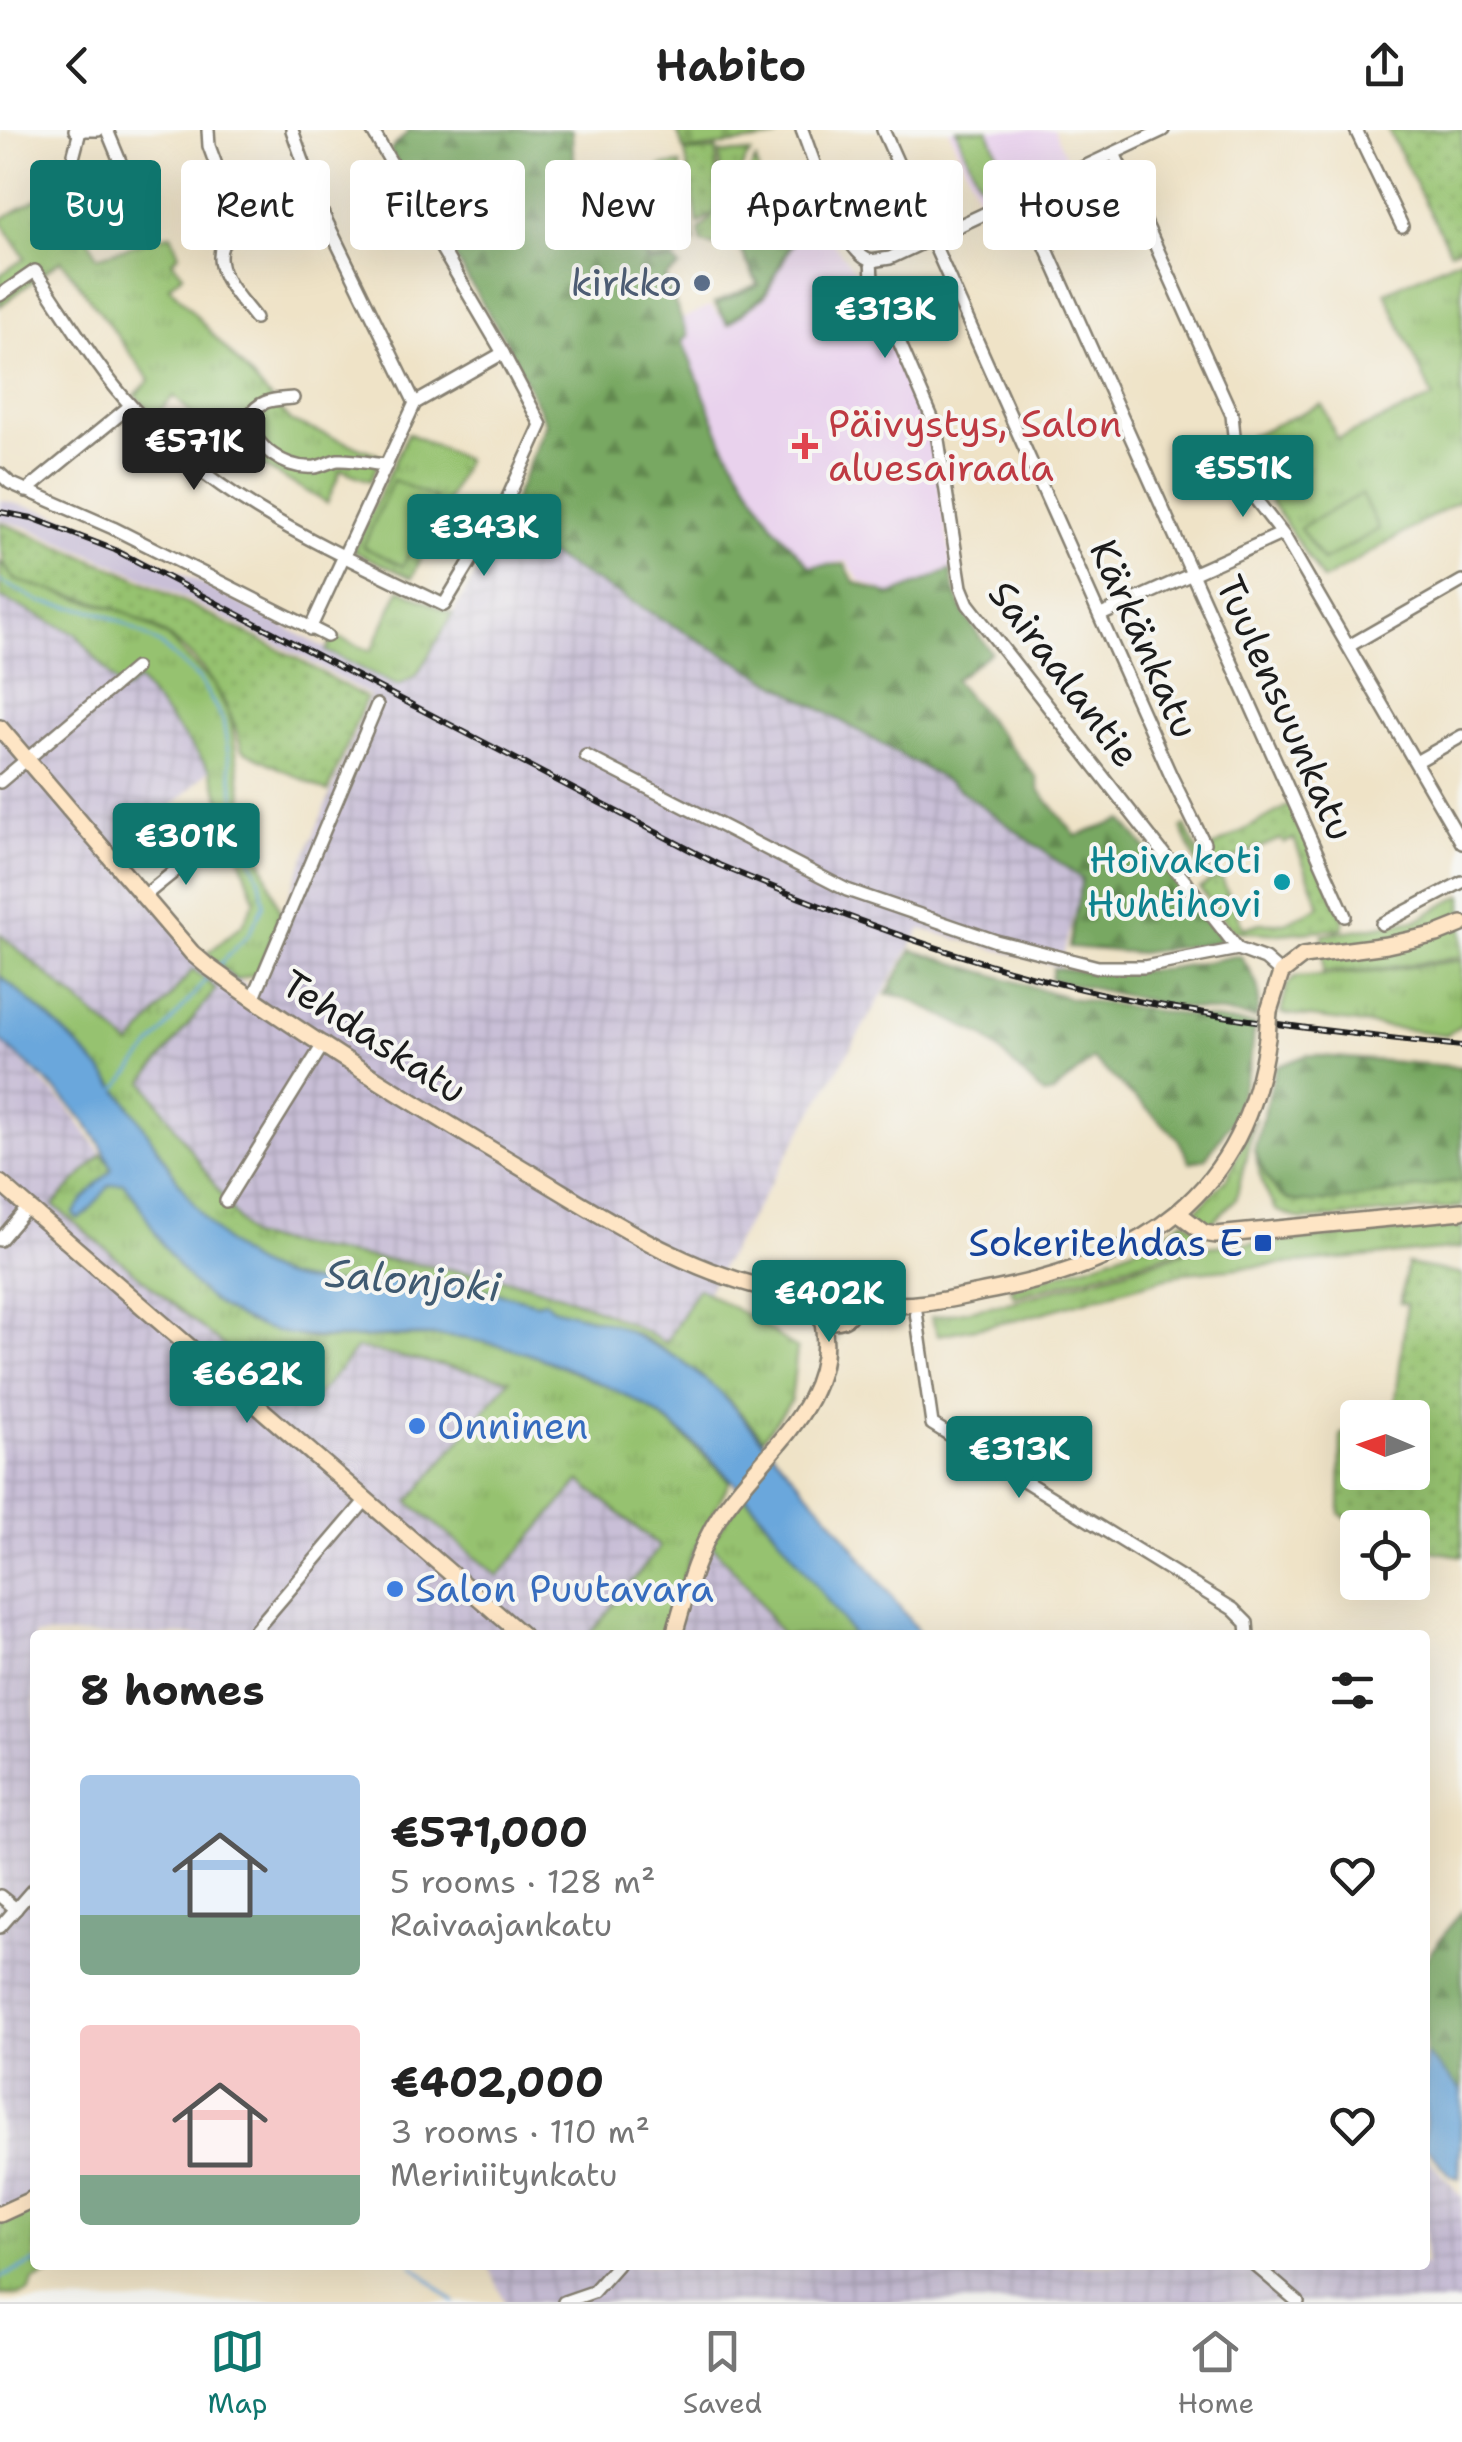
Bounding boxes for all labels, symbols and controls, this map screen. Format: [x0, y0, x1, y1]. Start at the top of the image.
text: Habito [655, 35, 807, 95]
icon: back [50, 38, 105, 93]
icon: share [1357, 38, 1412, 93]
chip: Buy [30, 160, 161, 250]
chip: Rent [181, 160, 330, 250]
chip: Filters [350, 160, 525, 250]
chip: New [545, 160, 691, 250]
chip: Apartment [711, 160, 963, 250]
chip: House [983, 160, 1156, 250]
place label: kirkko [571, 257, 682, 308]
marker: kirkko [691, 272, 713, 294]
pin: €313K [815, 276, 955, 361]
text: €313K [834, 287, 936, 330]
place label: Päivystys, Salon aluesairaala [828, 398, 1122, 493]
pin: €571K [124, 408, 264, 493]
text: €571K [144, 419, 244, 462]
marker: Päivystys, Salon aluesairaala [792, 433, 818, 459]
pin: €551K [1173, 435, 1313, 520]
text: €551K [1194, 446, 1292, 489]
pin: €343K [414, 494, 554, 579]
text: €343K [429, 505, 539, 548]
street label: Kärkänkatu [1078, 531, 1211, 746]
street label: Tuulensuunkatu [1204, 567, 1367, 848]
street label: Sairaalantie [977, 570, 1152, 778]
pin: €301K [116, 803, 256, 888]
text: €301K [135, 814, 237, 857]
place label: Hoivakoti Huhtihovi [1087, 834, 1262, 929]
marker: Hoivakoti Huhtihovi [1271, 871, 1293, 893]
street label: Tehdaskatu [272, 958, 477, 1115]
place label: Sokeritehdas E [968, 1217, 1243, 1268]
marker: Sokeritehdas E [1252, 1232, 1274, 1254]
water label: Salonjoki [323, 1245, 504, 1315]
pin: €402K [759, 1260, 899, 1345]
text: €402K [774, 1271, 884, 1314]
pin: €662K [177, 1341, 317, 1426]
text: €662K [192, 1352, 302, 1395]
place label: Onninen [437, 1400, 588, 1451]
north arrow [1340, 1400, 1430, 1490]
map controls [1340, 1400, 1430, 1600]
marker: Onninen [406, 1415, 428, 1437]
pin: €313K [949, 1416, 1089, 1501]
text: €313K [968, 1427, 1070, 1470]
button: locate [1340, 1510, 1430, 1600]
place label: Salon Puutavara [415, 1563, 714, 1614]
marker: Salon Puutavara [384, 1578, 406, 1600]
text: 8 homes [80, 1662, 265, 1718]
icon: filters [1325, 1663, 1380, 1718]
text: €571,000 [390, 1804, 588, 1860]
icon: home [160, 1815, 280, 1935]
icon: heart [1325, 1848, 1380, 1903]
text: 5 rooms · 128 m² [390, 1860, 656, 1903]
text: Raivaajankatu [390, 1903, 612, 1946]
text: €402,000 [390, 2054, 604, 2110]
icon: home [160, 2065, 280, 2185]
icon: heart [1325, 2098, 1380, 2153]
text: 3 rooms · 110 m² [390, 2110, 650, 2153]
text: Meriniitynkatu [390, 2153, 618, 2196]
tab: Map [208, 2324, 268, 2422]
tab: Saved [683, 2324, 762, 2422]
tab: Home [1177, 2324, 1254, 2422]

